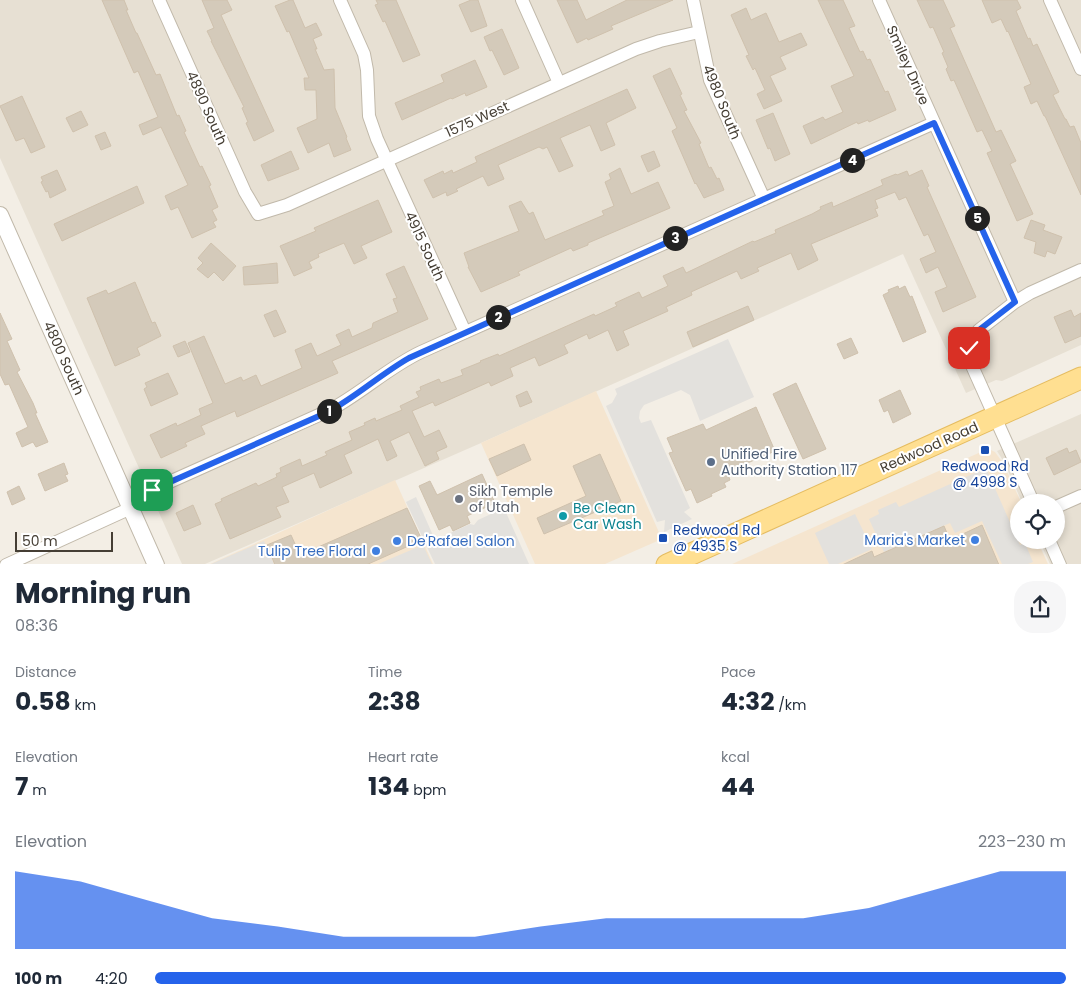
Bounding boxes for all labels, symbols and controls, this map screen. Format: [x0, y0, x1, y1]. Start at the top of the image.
street label: Smiley Drive [882, 22, 935, 108]
street label: 4980 South [698, 62, 746, 142]
street label: 4890 South [182, 68, 232, 148]
street label: 1575 West [442, 96, 512, 142]
pin: 4 [840, 148, 864, 172]
text: 4 [848, 150, 857, 170]
pin: 5 [964, 206, 990, 230]
street label: 4915 South [400, 208, 450, 284]
text: 5 [973, 208, 982, 228]
pin: 3 [662, 226, 688, 250]
text: 3 [671, 228, 680, 248]
pin: 2 [486, 304, 510, 330]
text: 2 [495, 307, 503, 327]
street label: 4800 South [39, 318, 89, 398]
pin [948, 327, 990, 369]
icon: check [955, 334, 983, 362]
pin: 1 [316, 398, 342, 424]
text: 1 [327, 401, 332, 421]
street label: Redwood Road [877, 416, 981, 478]
place label: Unified Fire Authority Station 117 [721, 444, 858, 480]
marker: Redwood Rd @ 4998 S [979, 444, 991, 456]
marker: Unified Fire Authority Station 117 [705, 456, 717, 468]
place label: Redwood Rd @ 4998 S [941, 456, 1029, 492]
pin [131, 469, 173, 511]
icon: arrive [138, 476, 166, 504]
place label: Sikh Temple of Utah [469, 481, 553, 517]
marker: Sikh Temple of Utah [453, 493, 465, 505]
map controls [1010, 494, 1065, 549]
button: locate [1010, 494, 1065, 549]
place label: Be Clean Car Wash [573, 498, 642, 534]
marker: Be Clean Car Wash [557, 510, 569, 522]
place label: Redwood Rd @ 4935 S [673, 520, 760, 556]
scale bar [15, 530, 112, 553]
place label: Maria's Market [864, 530, 965, 550]
text: 50 m [22, 531, 58, 551]
place label: De'Rafael Salon [407, 531, 515, 551]
marker: Redwood Rd @ 4935 S [657, 532, 669, 544]
marker: Maria's Market [969, 534, 981, 546]
marker: De'Rafael Salon [391, 535, 403, 547]
place label: Tulip Tree Floral [258, 541, 366, 561]
marker: Tulip Tree Floral [370, 545, 382, 557]
text: Morning run [15, 574, 191, 613]
button: share [1014, 581, 1066, 633]
text: 08:36 [15, 614, 58, 637]
text: Distance [15, 662, 76, 682]
text: Time [368, 662, 402, 682]
text: Pace [721, 662, 756, 682]
text: 0.58 [15, 684, 71, 719]
text: 2:38 [368, 684, 421, 719]
text: 4:32 [721, 684, 774, 719]
text: km [71, 695, 96, 715]
text: /km [774, 695, 806, 715]
text: Elevation [15, 747, 78, 767]
text: Heart rate [368, 747, 438, 767]
text: kcal [721, 747, 750, 767]
text: 7 [15, 769, 28, 804]
text: 134 [368, 769, 409, 804]
text: 44 [721, 769, 755, 804]
text: m [28, 780, 47, 800]
text: bpm [409, 780, 447, 800]
text: Elevation [15, 830, 87, 853]
text: 223–230 m [978, 830, 1066, 853]
text: 100 m [15, 967, 62, 990]
text: 4:20 [95, 967, 128, 990]

